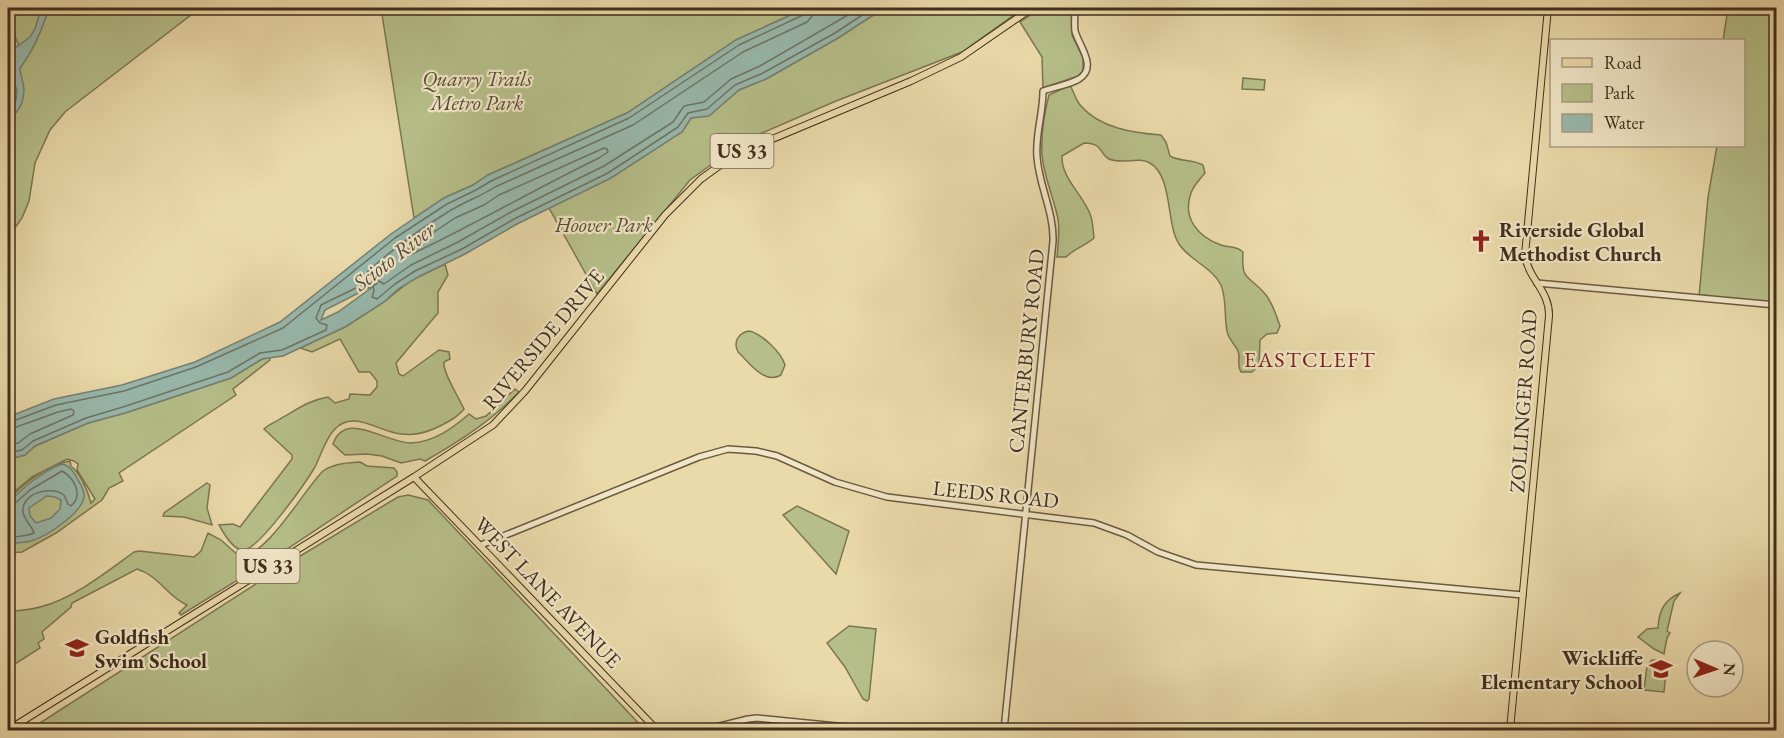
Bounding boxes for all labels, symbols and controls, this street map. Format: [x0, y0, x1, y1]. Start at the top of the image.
legend [1550, 39, 1745, 147]
text: Road [1604, 51, 1643, 74]
park label: Quarry Trails Metro Park [422, 65, 532, 116]
text: Park [1604, 81, 1635, 104]
text: Water [1604, 111, 1645, 134]
road number: US 33 [710, 134, 774, 168]
park label: Hoover Park [554, 211, 653, 238]
water label: Scioto River [346, 214, 443, 298]
place label: Riverside Global Methodist Church [1499, 216, 1662, 267]
church icon: Riverside Global Methodist Church [1468, 228, 1494, 254]
street label: CANTERBURY ROAD [1002, 247, 1050, 454]
street label: RIVERSIDE DRIVE [476, 263, 610, 415]
street label: ZOLLINGER ROAD [1503, 308, 1543, 494]
district label: EASTCLEFT [1244, 345, 1376, 374]
street label: LEEDS ROAD [932, 474, 1060, 514]
street label: WEST LANE AVENUE [469, 511, 627, 673]
road number: US 33 [236, 549, 300, 583]
place label: Goldfish Swim School [95, 623, 207, 674]
school or university icon: Goldfish Swim School [64, 635, 90, 661]
north arrow [1685, 639, 1745, 699]
place label: Wickliffe Elementary School [1481, 644, 1643, 695]
school or university icon: Wickliffe Elementary School [1648, 656, 1674, 682]
text: N [1719, 663, 1740, 676]

